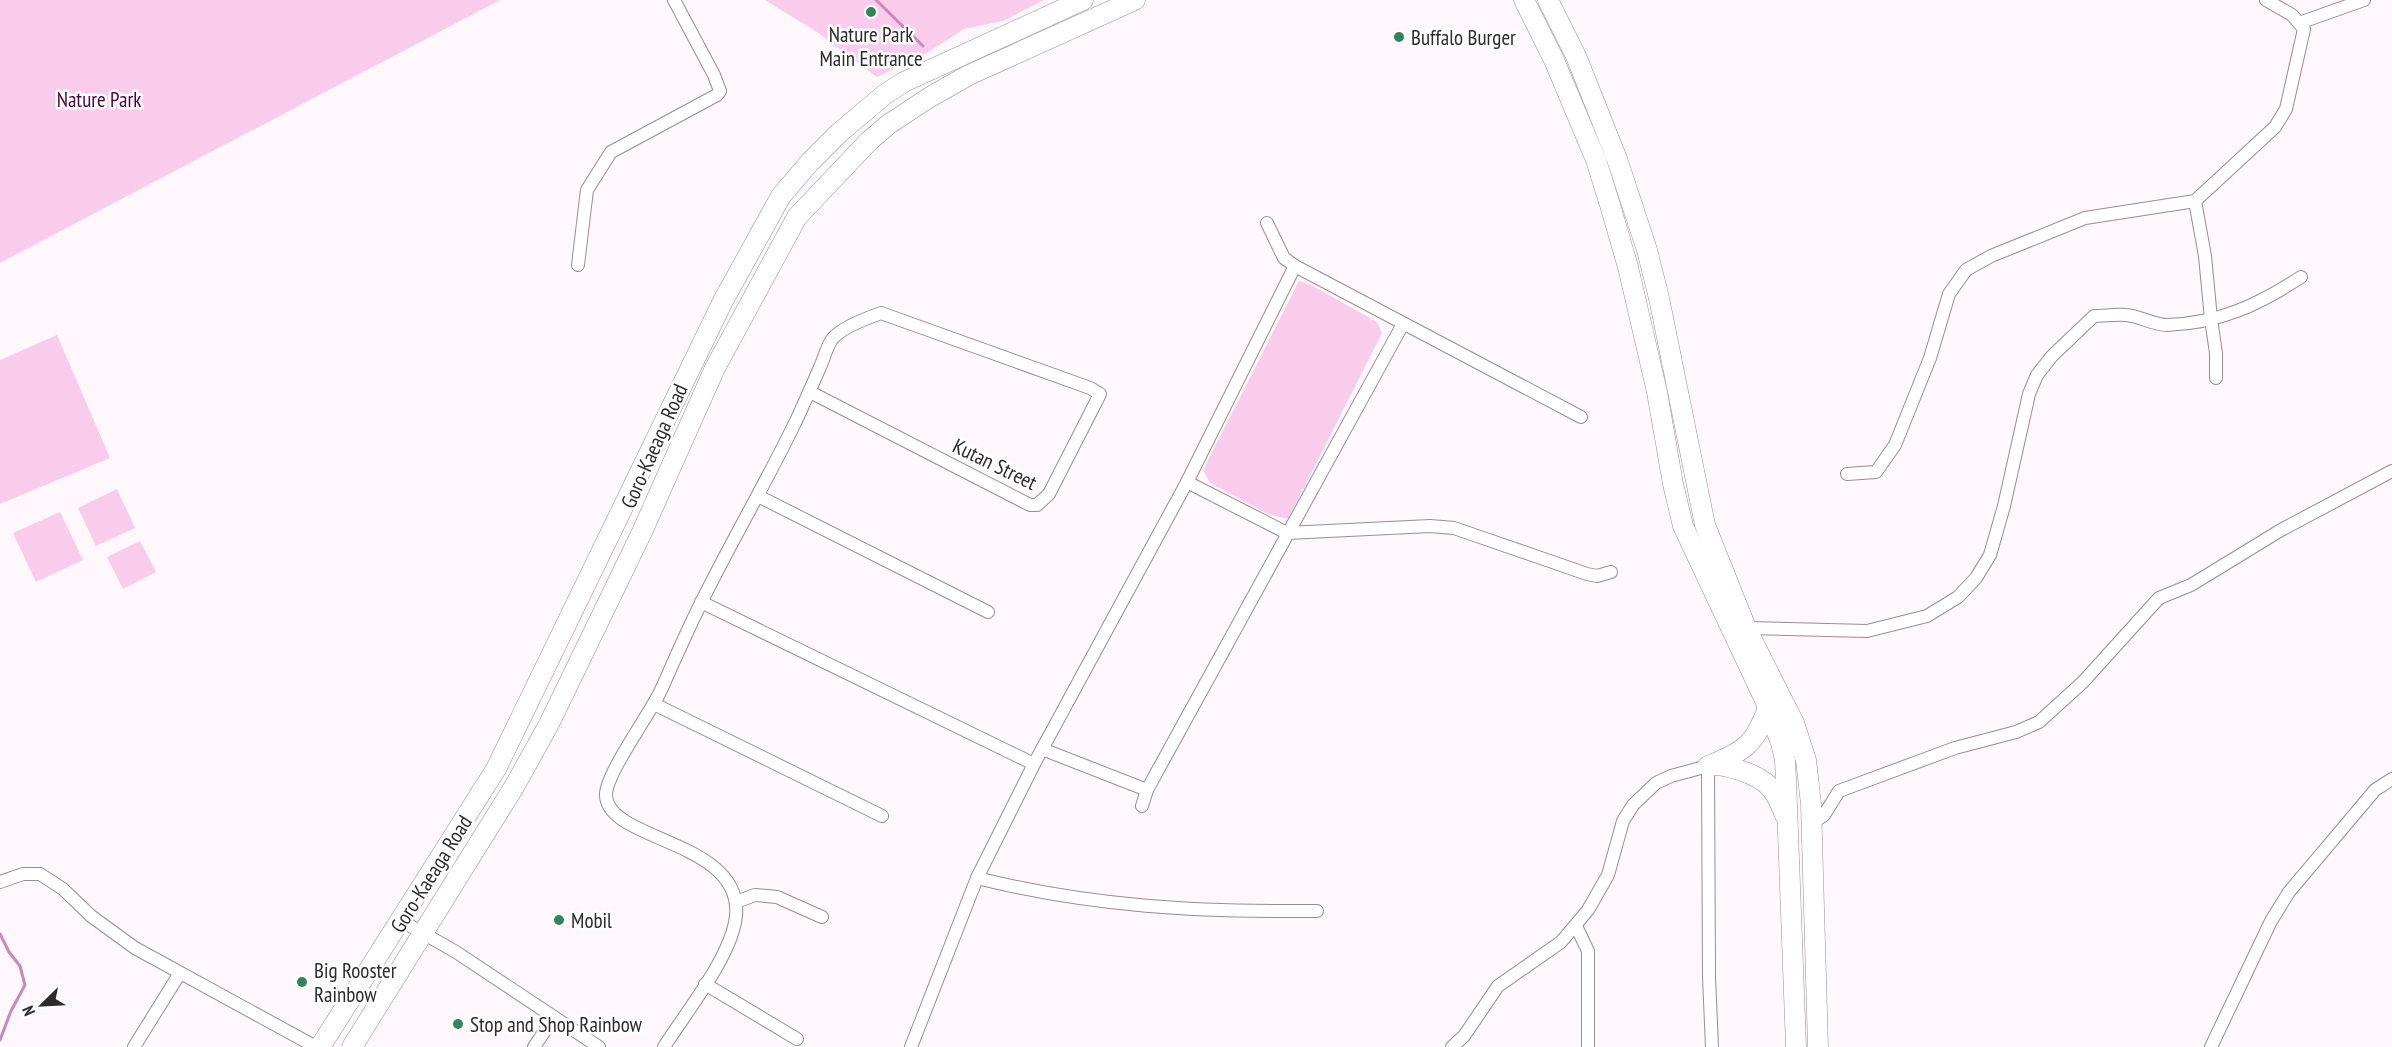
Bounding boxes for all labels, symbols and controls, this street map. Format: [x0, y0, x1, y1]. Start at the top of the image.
marker: Nature Park Main Entrance [864, 5, 878, 19]
place label: Nature Park Main Entrance [819, 21, 923, 72]
place label: Buffalo Burger [1411, 24, 1516, 51]
marker: Buffalo Burger [1392, 30, 1406, 44]
park label: Nature Park [57, 86, 141, 113]
street label: Goro-Kaeaga Road [615, 380, 693, 512]
street label: Kutan Street [948, 432, 1042, 496]
street label: Goro-Kaeaga Road [384, 810, 478, 938]
place label: Mobil [571, 907, 612, 934]
marker: Mobil [552, 913, 566, 927]
place label: Big Rooster Rainbow [314, 957, 397, 1008]
north arrow [12, 975, 72, 1035]
marker: Big Rooster Rainbow [295, 975, 309, 989]
text: N [17, 1003, 39, 1019]
place label: Stop and Shop Rainbow [470, 1011, 643, 1038]
marker: Stop and Shop Rainbow [451, 1017, 465, 1031]

